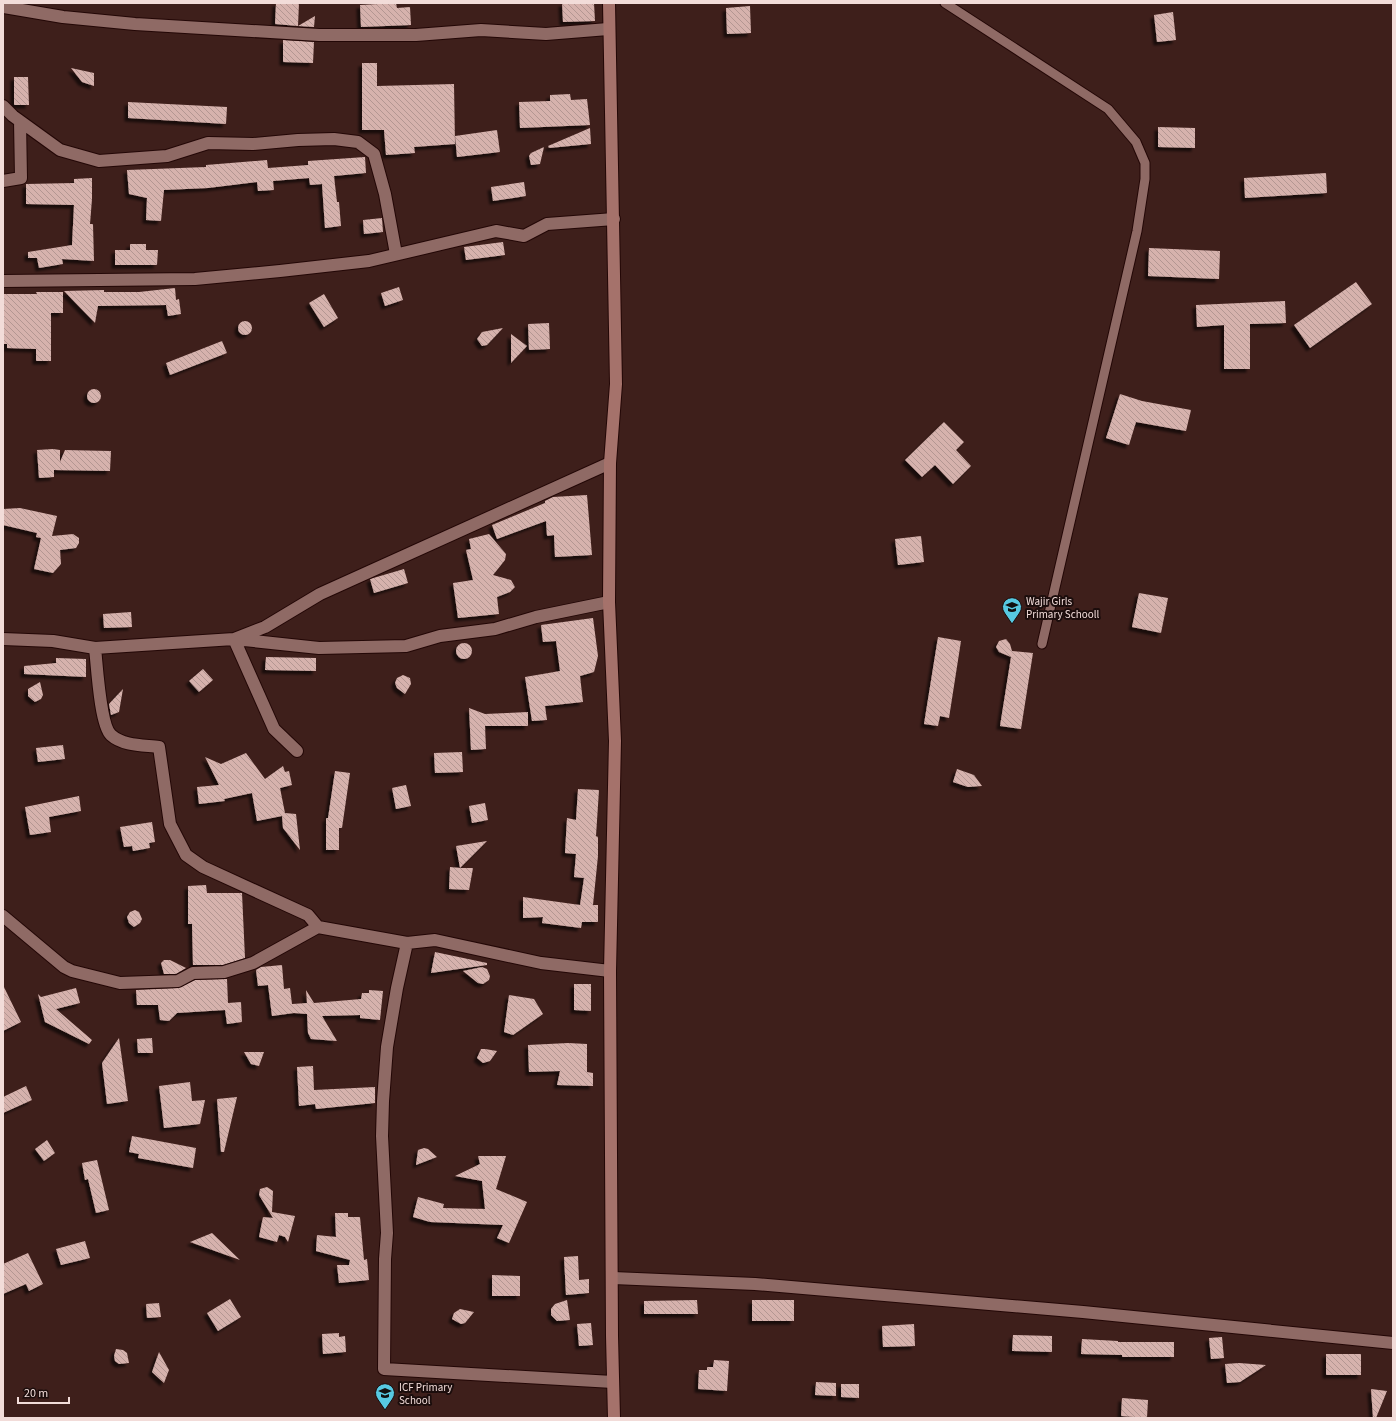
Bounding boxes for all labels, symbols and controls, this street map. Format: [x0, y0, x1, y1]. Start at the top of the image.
place label: Wajir Girls Primary Schooll [1026, 594, 1099, 622]
school or university icon: Wajir Girls Primary Schooll [1001, 596, 1023, 624]
scale bar [18, 1379, 69, 1405]
place label: ICF Primary School [399, 1380, 452, 1408]
school or university icon: ICF Primary School [374, 1382, 396, 1410]
text: 20 m [24, 1385, 48, 1402]

